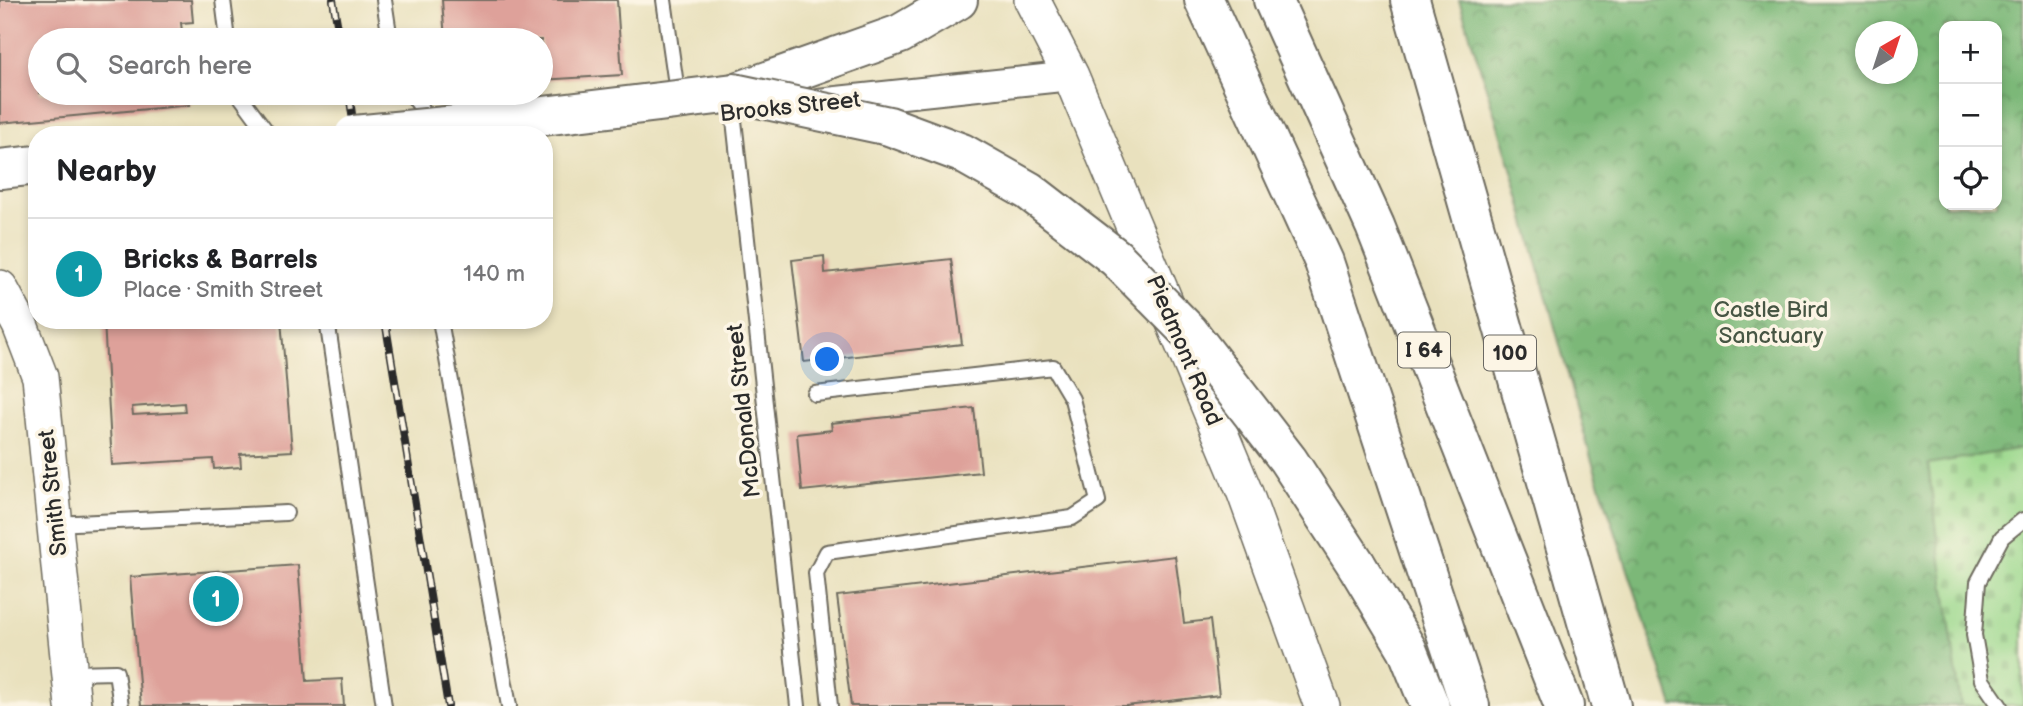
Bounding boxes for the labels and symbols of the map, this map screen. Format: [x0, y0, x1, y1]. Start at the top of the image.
north arrow [1855, 21, 1918, 84]
street label: Brooks Street [718, 86, 862, 128]
street label: Piedmont Road [1140, 271, 1228, 430]
park label: Castle Bird Sanctuary [1714, 296, 1828, 350]
street label: McDonald Street [721, 323, 767, 499]
road number: I 64 [1398, 332, 1450, 368]
road number: 100 [1484, 336, 1536, 370]
your location [810, 342, 844, 376]
street label: Smith Street [32, 428, 74, 558]
pin: 1 [193, 573, 239, 625]

